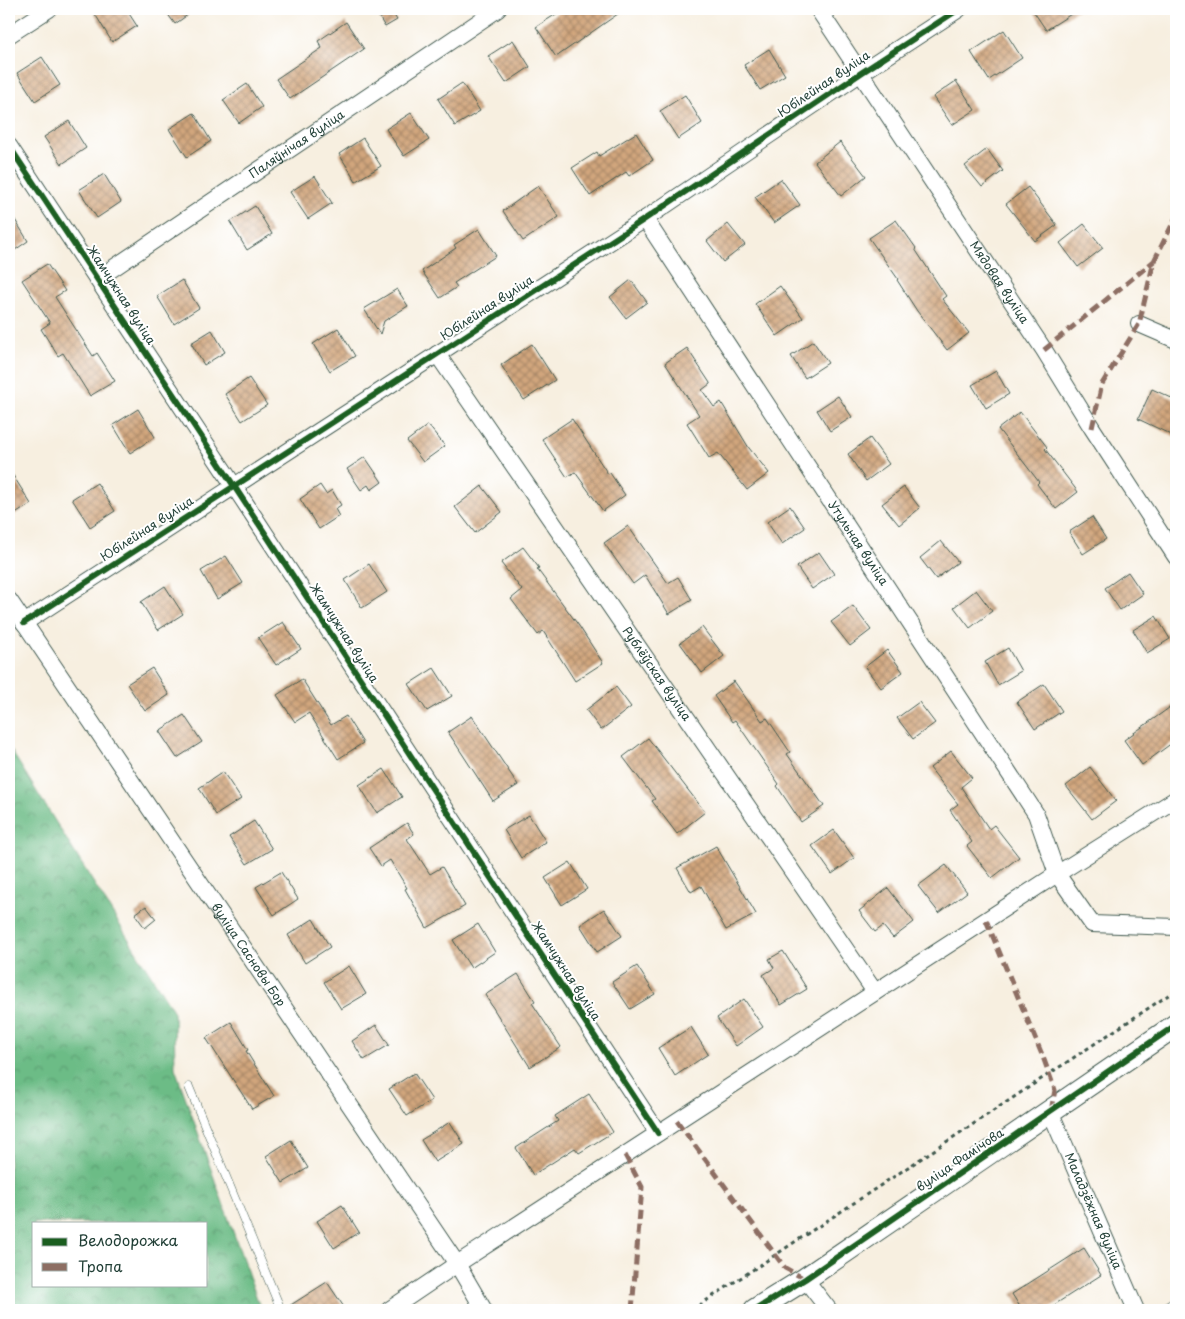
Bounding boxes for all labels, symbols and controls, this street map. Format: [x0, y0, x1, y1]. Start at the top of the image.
street label: Юбілейная вуліца [774, 45, 874, 121]
street label: Паляўнічая вуліца [245, 105, 348, 182]
street label: Мядовая вуліца [966, 237, 1034, 327]
street label: Жамчужная вуліца [83, 241, 161, 348]
street label: Юбілейная вуліца [436, 270, 537, 344]
street label: Юбілейная вуліца [96, 491, 197, 565]
street label: Утульная вуліца [824, 497, 894, 589]
street label: Жамчужная вуліца [306, 579, 384, 686]
street label: Рублёўская вуліца [619, 623, 697, 725]
street label: вуліца Сасновы Бор [208, 899, 291, 1010]
street label: Жамчужная вуліца [528, 917, 606, 1024]
street label: вуліца Фамічова [912, 1123, 1007, 1195]
street label: Маладзёжная вуліца [1061, 1149, 1128, 1272]
legend [32, 1222, 208, 1286]
text: Велодорожка [78, 1228, 179, 1251]
text: Тропа [78, 1254, 123, 1277]

